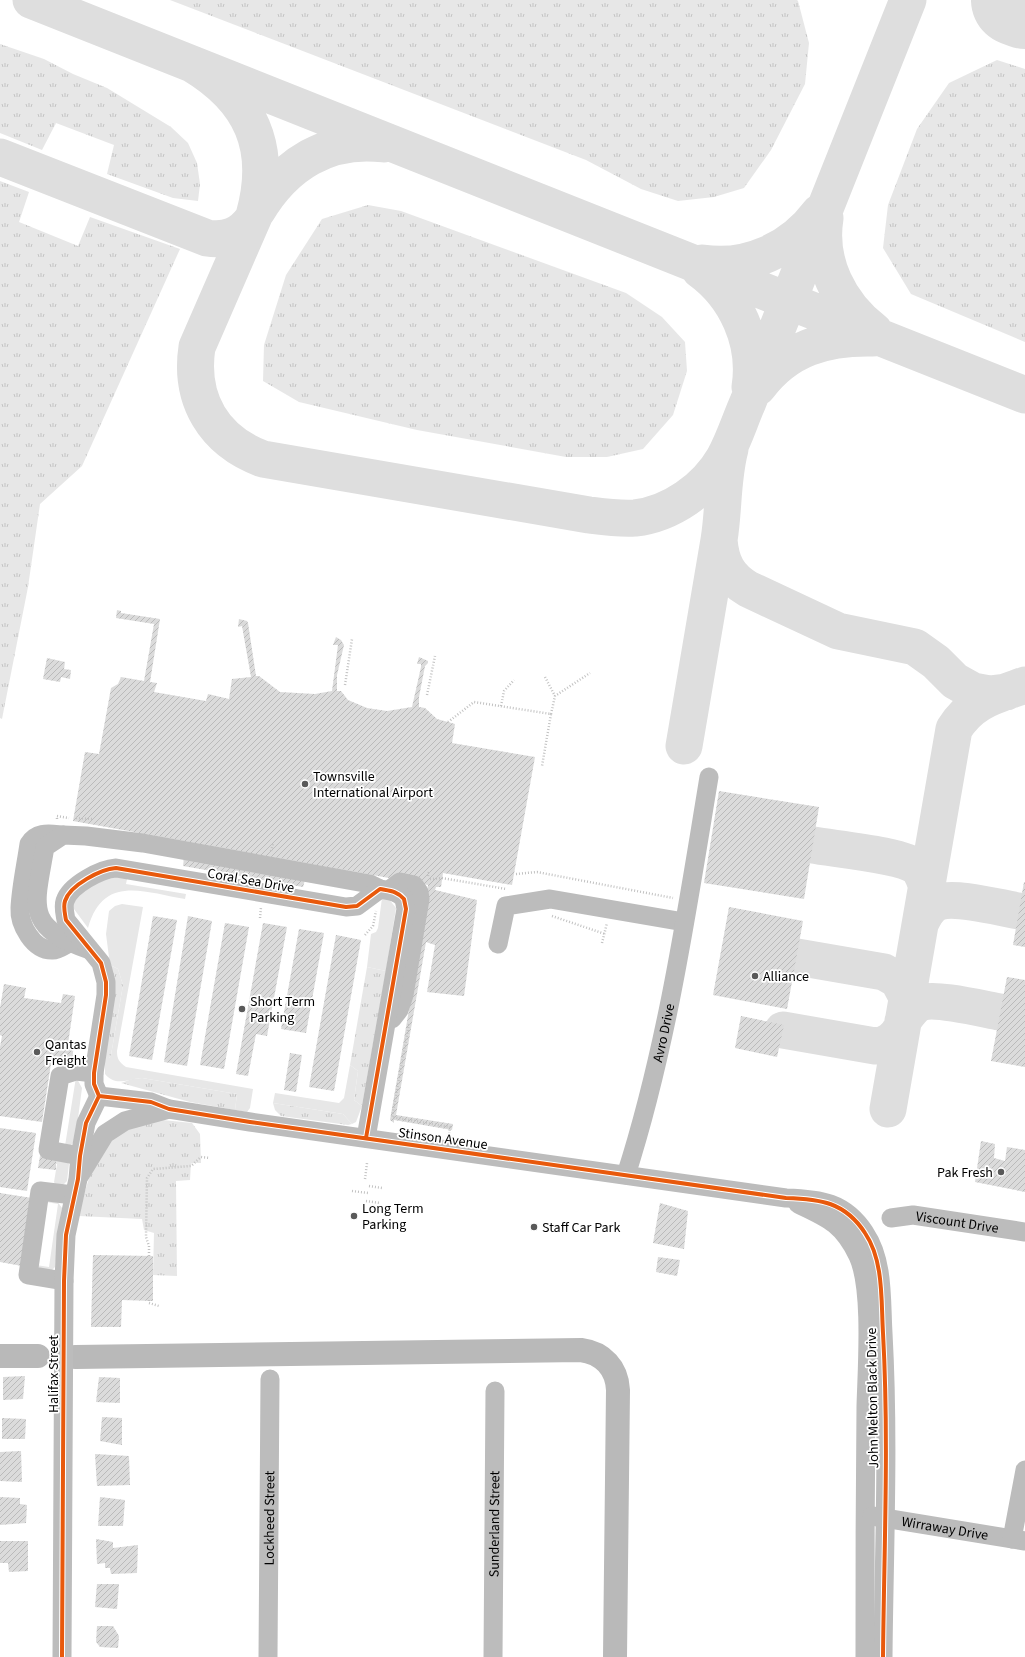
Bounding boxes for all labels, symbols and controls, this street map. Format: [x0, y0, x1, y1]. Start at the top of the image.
place label: Townsville International Airport [313, 767, 433, 803]
marker: Townsville International Airport [300, 779, 310, 789]
street label: Coral Sea Drive [206, 863, 296, 898]
place label: Alliance [763, 967, 809, 987]
marker: Alliance [750, 971, 760, 981]
place label: Short Term Parking [250, 992, 315, 1028]
street label: Avro Drive [648, 1002, 680, 1064]
marker: Short Term Parking [237, 1004, 247, 1014]
place label: Qantas Freight [45, 1035, 87, 1071]
marker: Qantas Freight [32, 1047, 42, 1057]
street label: Stinson Avenue [397, 1123, 489, 1155]
place label: Pak Fresh [937, 1163, 993, 1183]
marker: Pak Fresh [996, 1167, 1006, 1177]
place label: Long Term Parking [362, 1199, 424, 1235]
street label: Viscount Drive [914, 1207, 1000, 1239]
marker: Long Term Parking [349, 1211, 359, 1221]
place label: Staff Car Park [542, 1218, 620, 1238]
marker: Staff Car Park [529, 1222, 539, 1232]
street label: John Melton Black Drive [862, 1327, 884, 1469]
street label: Halifax Street [44, 1335, 64, 1413]
street label: Lockheed Street [260, 1470, 280, 1565]
street label: Sunderland Street [485, 1470, 505, 1577]
street label: Wirraway Drive [900, 1512, 990, 1546]

